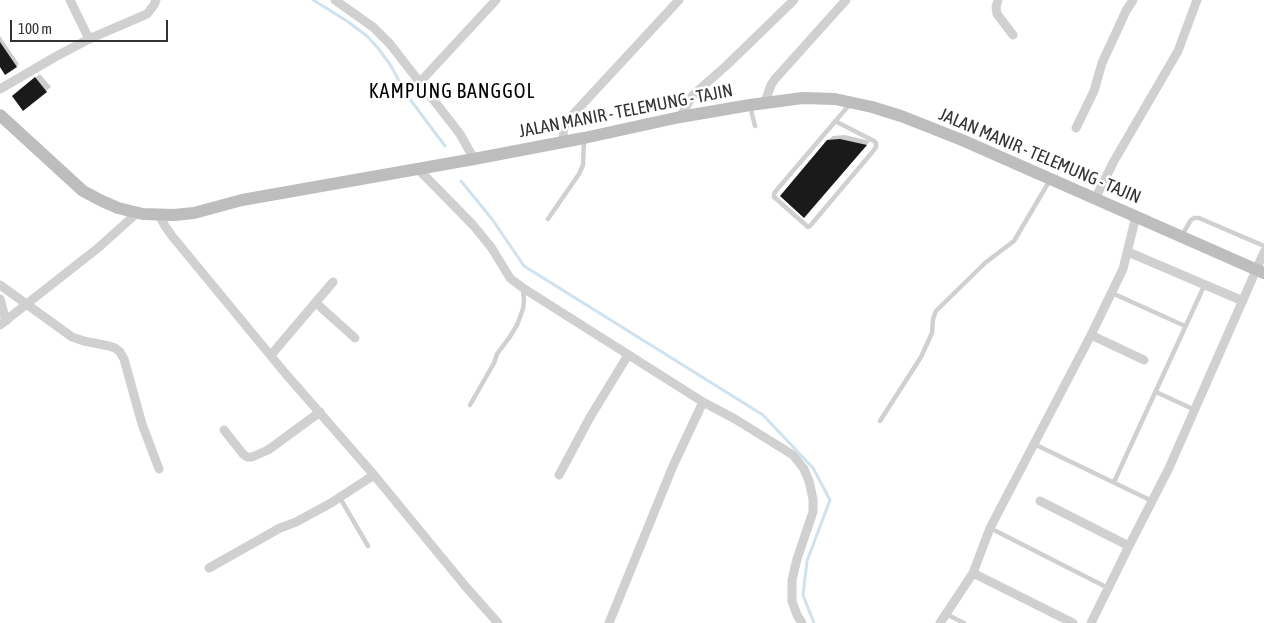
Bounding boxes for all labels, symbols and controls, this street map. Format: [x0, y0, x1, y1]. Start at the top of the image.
scale bar [12, 10, 170, 42]
text: 100 m [18, 20, 52, 37]
district label: KAMPUNG BANGGOL [367, 80, 537, 104]
street label: JALAN MANIR - TELEMUNG - TAJIN [517, 80, 735, 142]
street label: JALAN MANIR - TELEMUNG - TAJIN [936, 104, 1144, 208]

